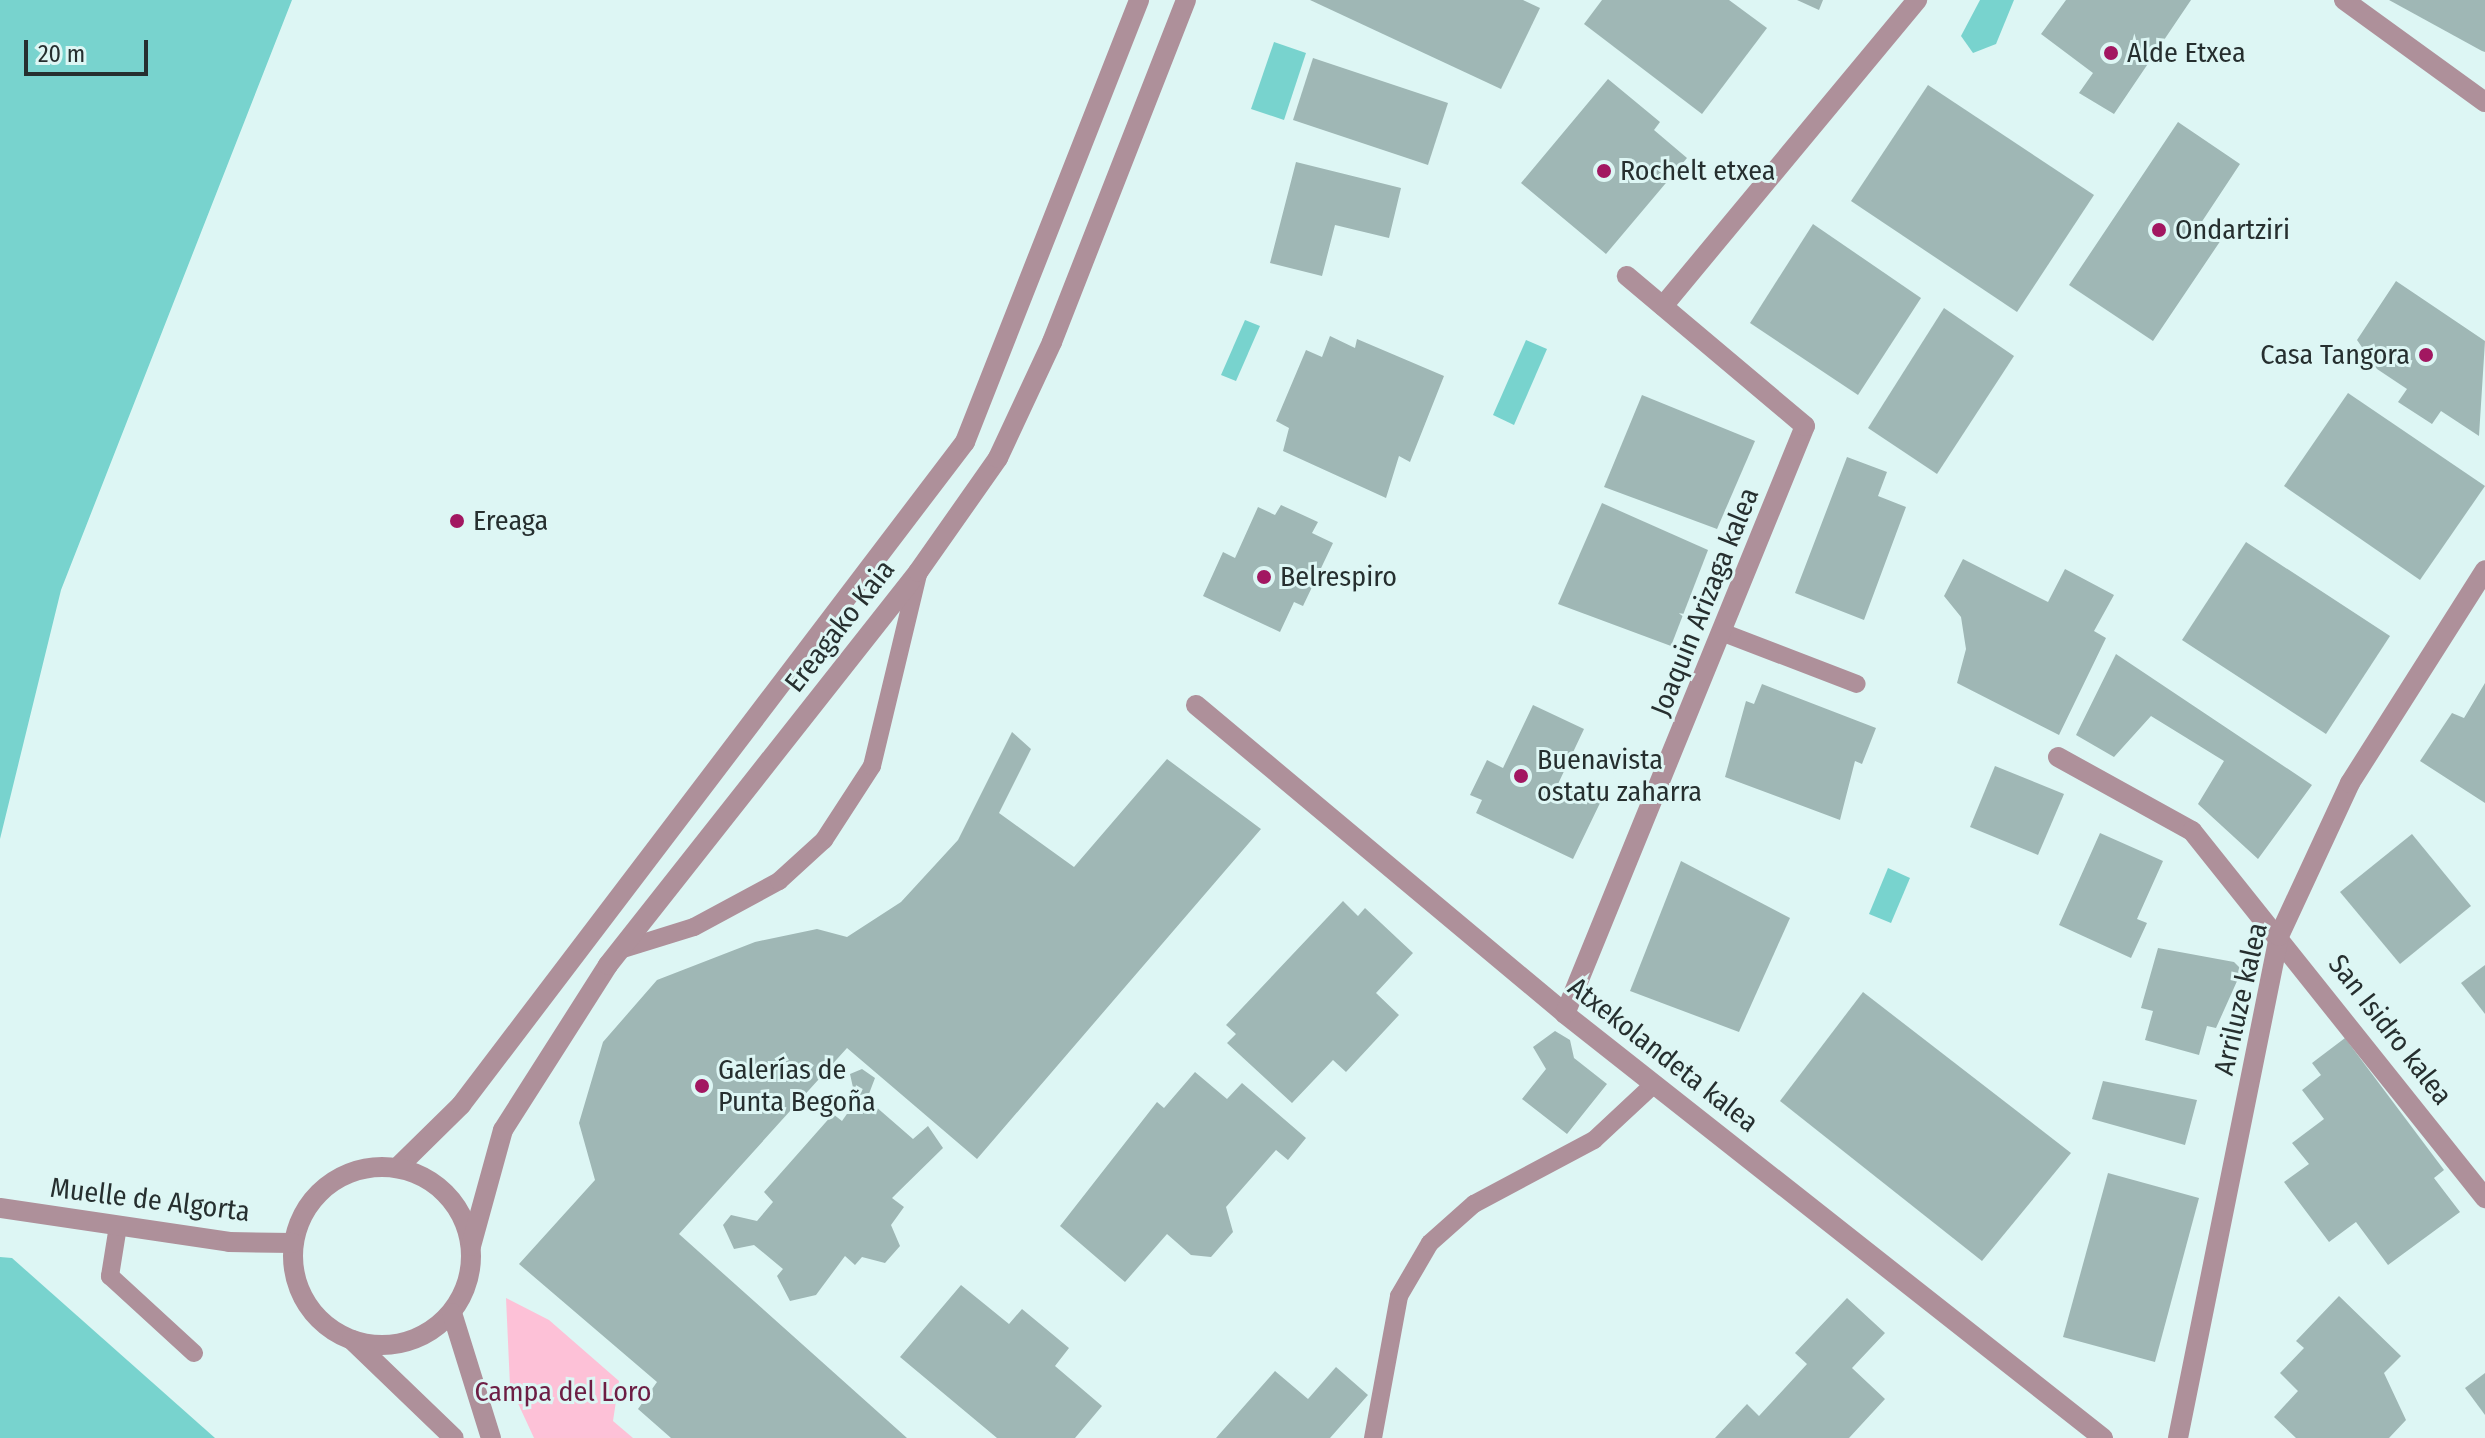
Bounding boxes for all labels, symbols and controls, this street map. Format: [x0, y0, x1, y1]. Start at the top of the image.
scale bar [28, 24, 152, 74]
place label: Alde Etxea [2127, 36, 2246, 70]
text: 20 m [38, 40, 85, 68]
marker: Alde Etxea [2102, 44, 2120, 62]
place label: Rochelt etxea [1620, 154, 1776, 188]
marker: Rochelt etxea [1595, 162, 1613, 180]
place label: Ondartziri [2175, 213, 2290, 247]
marker: Ondartziri [2150, 221, 2168, 239]
place label: Casa Tangora [2260, 338, 2410, 372]
marker: Casa Tangora [2417, 346, 2435, 364]
street label: Joaquin Arizaga kalea [1644, 483, 1766, 721]
place label: Ereaga [473, 504, 548, 538]
marker: Ereaga [448, 512, 466, 530]
street label: Ereagako Kaia [778, 553, 902, 699]
place label: Belrespiro [1280, 560, 1397, 594]
marker: Belrespiro [1255, 568, 1273, 586]
place label: Buenavista ostatu zaharra [1537, 743, 1702, 809]
marker: Buenavista ostatu zaharra [1512, 767, 1530, 785]
street label: Arriluze kalea [2207, 920, 2275, 1078]
street label: San Isidro kalea [2321, 948, 2459, 1112]
street label: Atxekolandeta kalea [1561, 970, 1765, 1140]
place label: Galerías de Punta Begoña [718, 1053, 876, 1119]
marker: Galerías de Punta Begoña [693, 1077, 711, 1095]
street label: Muelle de Algorta [48, 1171, 252, 1229]
park label: Campa del Loro [474, 1375, 652, 1409]

